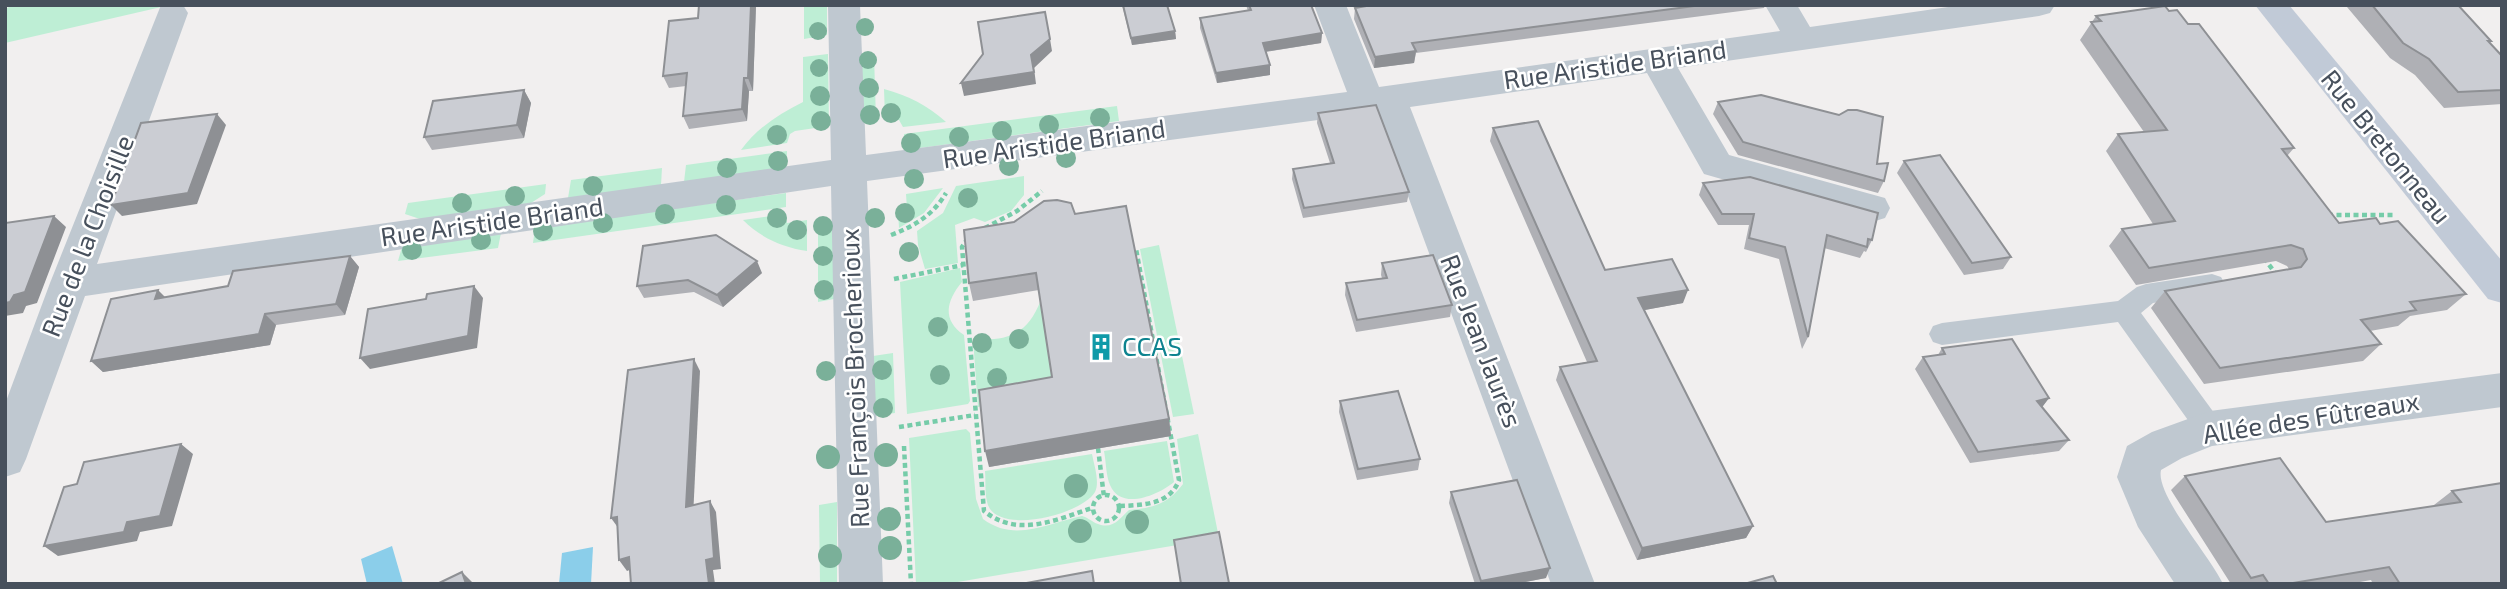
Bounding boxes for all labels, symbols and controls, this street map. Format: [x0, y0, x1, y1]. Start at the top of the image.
street label: Rue Aristide Briand [1501, 33, 1728, 94]
street label: Rue Bretonneau [2316, 63, 2459, 229]
street label: Rue Aristide Briand [940, 112, 1167, 173]
street label: Rue de la Choisille [34, 130, 139, 341]
street label: Rue Aristide Briand [378, 190, 605, 251]
street label: Rue François Brocherioux [833, 227, 876, 528]
street label: Rue Jean Jaurès [1435, 250, 1530, 431]
place label: CCAS [1122, 330, 1182, 361]
building icon: CCAS [1086, 332, 1116, 362]
street label: Allée des Fûtreaux [2200, 384, 2421, 449]

